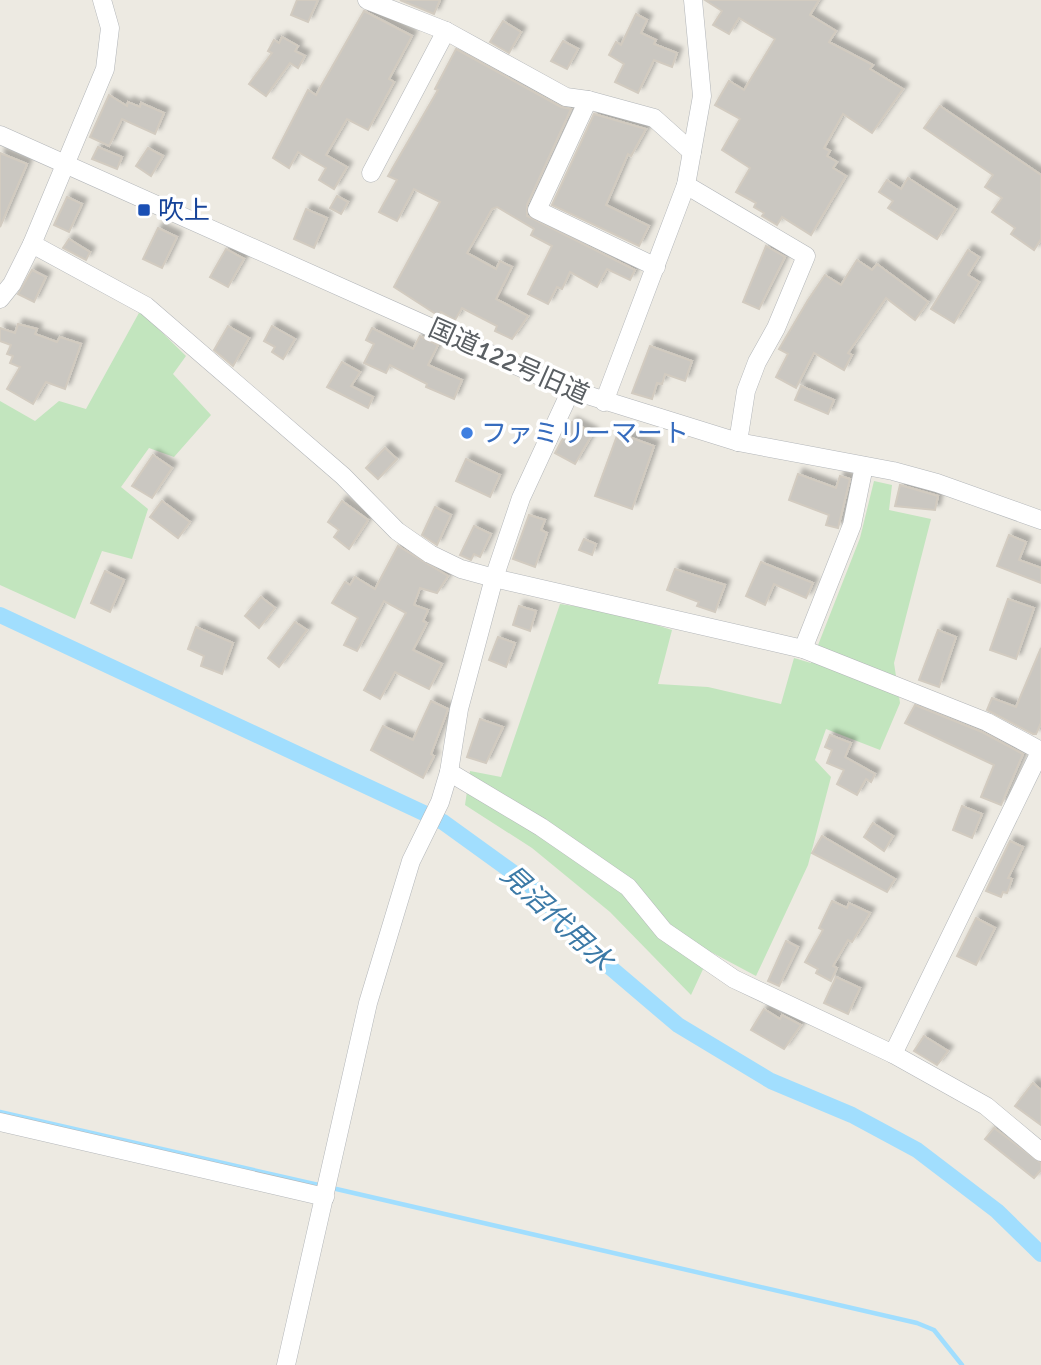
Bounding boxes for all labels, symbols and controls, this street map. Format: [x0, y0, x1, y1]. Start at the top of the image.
place label: 吹上 [158, 195, 210, 227]
marker: 吹上 [136, 202, 152, 218]
street label: 国道122号旧道 [423, 312, 594, 412]
place label: ファミリーマート [481, 418, 689, 450]
marker: ファミリーマート [459, 425, 475, 441]
water label: 見沼代用水 [494, 858, 621, 980]

